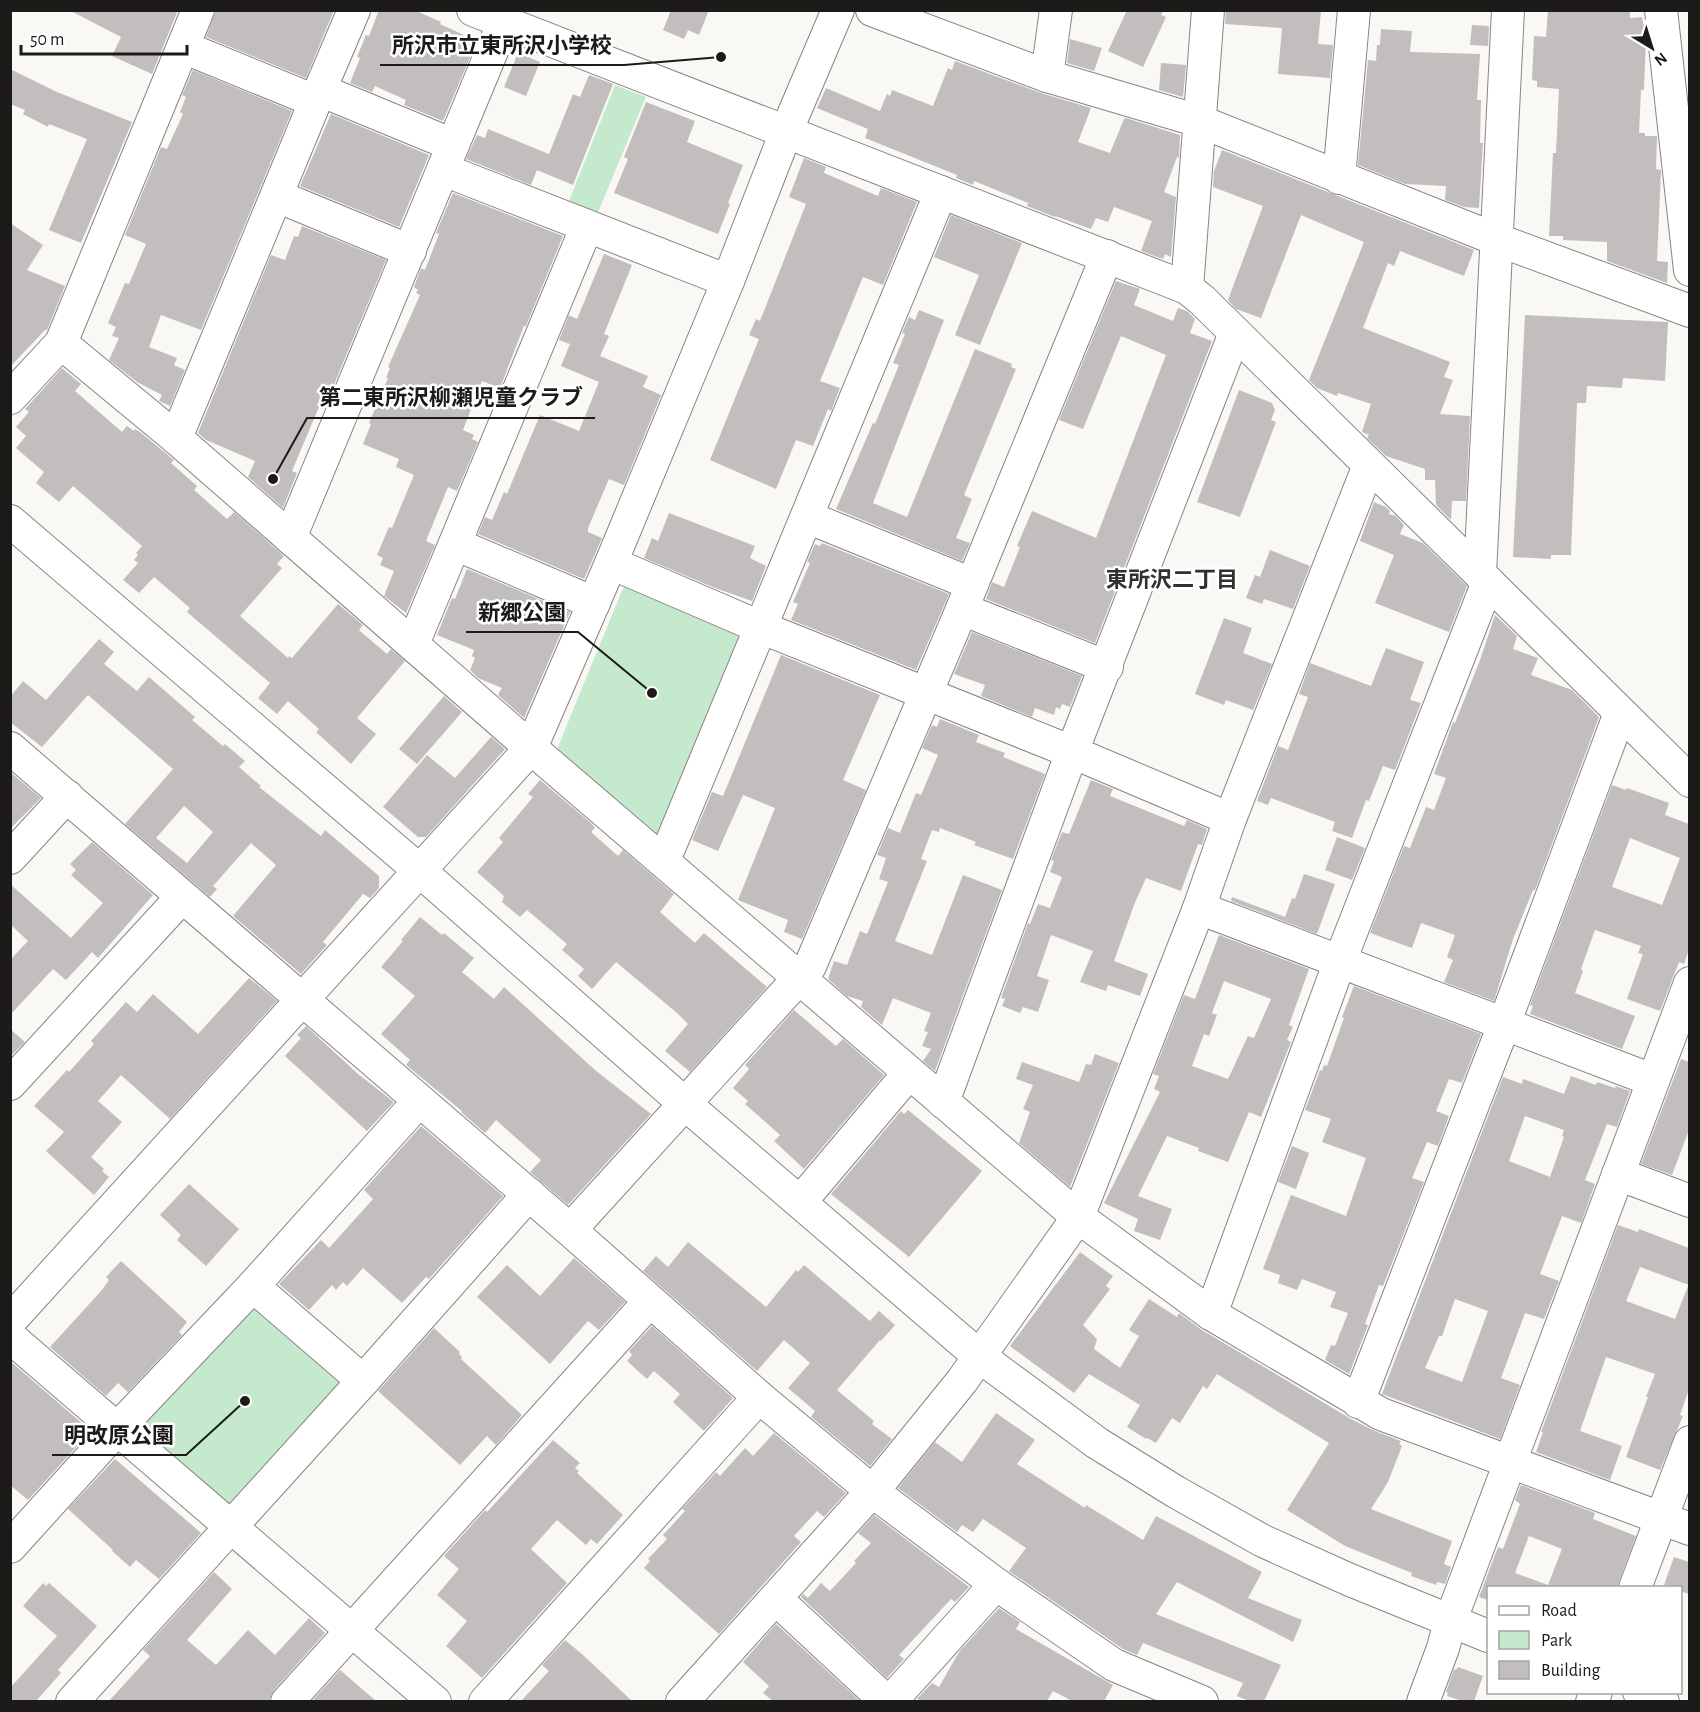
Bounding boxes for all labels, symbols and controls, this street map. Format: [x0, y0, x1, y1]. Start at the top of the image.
scale bar [21, 18, 188, 56]
north arrow [1622, 18, 1682, 78]
callout: 所沢市立東所沢小学校 [380, 25, 624, 65]
text: 50 m [30, 31, 64, 49]
text: 所沢市立東所沢小学校 [392, 34, 612, 57]
text: N [1651, 49, 1670, 69]
callout: 第二東所沢柳瀬児童クラブ [307, 378, 595, 418]
text: 第二東所沢柳瀬児童クラブ [319, 385, 583, 409]
district label: 東所沢二丁目 [1106, 568, 1238, 591]
callout: 新郷公園 [466, 592, 578, 632]
text: 新郷公園 [478, 601, 566, 624]
callout: 明改原公園 [52, 1415, 186, 1455]
text: 明改原公園 [64, 1424, 174, 1447]
legend [1487, 1586, 1682, 1694]
text: Road [1541, 1602, 1577, 1620]
text: Park [1541, 1632, 1573, 1650]
text: Building [1541, 1662, 1601, 1680]

